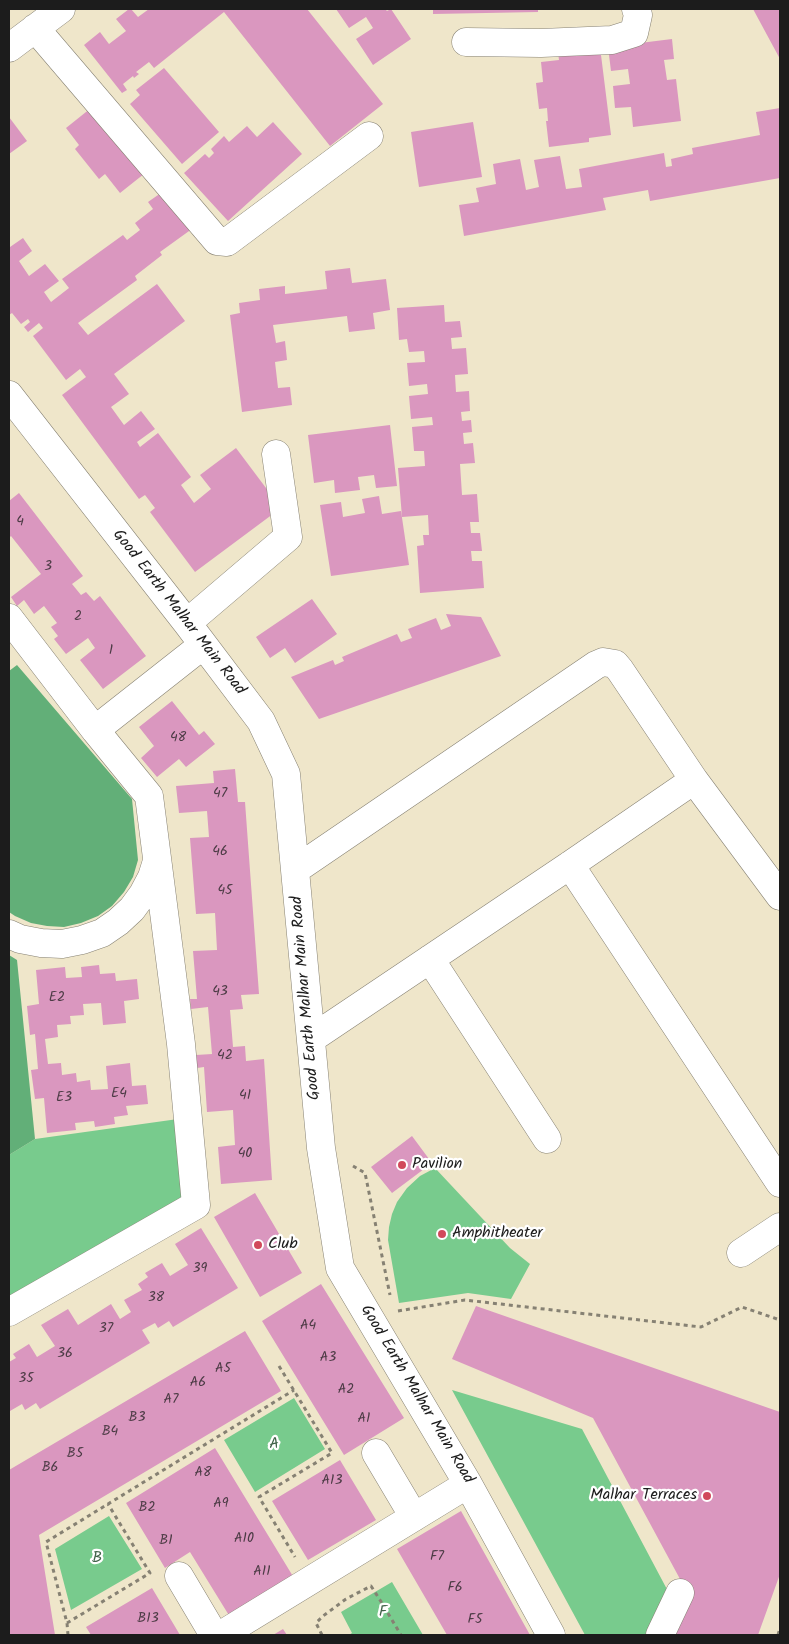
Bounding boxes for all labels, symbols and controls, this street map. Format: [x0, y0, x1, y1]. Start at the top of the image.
house number: 4 [16, 515, 24, 531]
street label: Good Earth Malhar Main Road [107, 526, 249, 700]
house number: 3 [44, 560, 52, 576]
house number: 2 [74, 610, 82, 626]
house number: 1 [109, 644, 113, 660]
house number: 48 [170, 731, 186, 747]
house number: 47 [213, 787, 227, 803]
house number: 46 [212, 845, 228, 861]
house number: 45 [217, 884, 233, 900]
street label: Good Earth Malhar Main Road [289, 895, 325, 1101]
house number: 43 [212, 985, 228, 1001]
house number: E2 [49, 991, 65, 1007]
house number: 42 [217, 1049, 233, 1065]
house number: E4 [111, 1087, 127, 1103]
house number: 41 [239, 1089, 251, 1105]
house number: E3 [56, 1091, 72, 1107]
house number: 40 [238, 1147, 252, 1163]
place label: Pavilion [412, 1155, 462, 1175]
marker: Pavilion [396, 1159, 408, 1171]
place label: Amphitheater [452, 1224, 543, 1244]
marker: Amphitheater [436, 1228, 448, 1240]
place label: Club [268, 1235, 298, 1255]
marker: Club [252, 1239, 264, 1251]
house number: 39 [193, 1262, 207, 1278]
house number: 38 [148, 1291, 164, 1307]
street label: Good Earth Malhar Main Road [355, 1302, 477, 1488]
house number: A4 [300, 1319, 316, 1335]
house number: 37 [99, 1322, 113, 1338]
house number: 36 [57, 1347, 73, 1363]
house number: A3 [320, 1351, 336, 1367]
house number: A5 [215, 1362, 231, 1378]
house number: 35 [18, 1372, 34, 1388]
house number: A6 [190, 1376, 206, 1392]
house number: A2 [338, 1383, 354, 1399]
house number: A7 [164, 1393, 178, 1409]
house number: B3 [129, 1411, 145, 1427]
house number: A1 [358, 1412, 370, 1428]
house number: B4 [102, 1425, 118, 1441]
park label: A [269, 1435, 279, 1455]
house number: B5 [67, 1447, 83, 1463]
house number: B6 [42, 1461, 58, 1477]
house number: A8 [195, 1466, 211, 1482]
house number: A13 [322, 1474, 342, 1490]
place label: Malhar Terraces [590, 1486, 697, 1506]
marker: Malhar Terraces [701, 1490, 713, 1502]
house number: A9 [213, 1497, 229, 1513]
house number: B2 [138, 1501, 156, 1517]
house number: A10 [234, 1532, 254, 1548]
house number: B1 [159, 1534, 173, 1550]
park label: B [92, 1549, 102, 1569]
house number: F7 [430, 1550, 444, 1566]
house number: A11 [253, 1565, 271, 1581]
house number: F6 [447, 1581, 463, 1597]
park label: F [379, 1603, 387, 1623]
house number: B13 [137, 1612, 159, 1628]
house number: F5 [468, 1613, 482, 1629]

